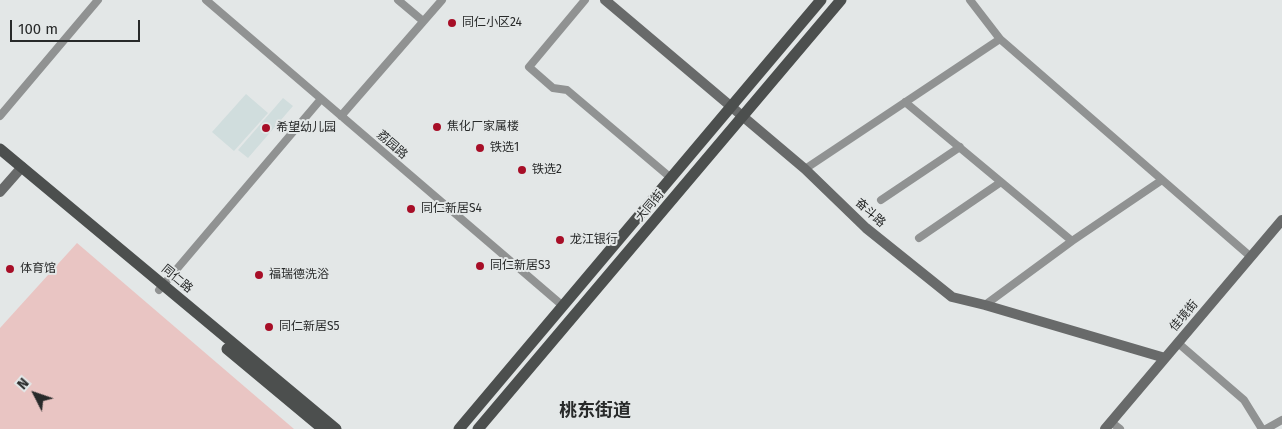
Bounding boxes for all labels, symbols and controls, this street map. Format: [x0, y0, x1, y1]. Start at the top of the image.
scale bar [12, 10, 142, 42]
place label: 同仁小区24 [462, 16, 522, 30]
marker: 同仁小区24 [446, 17, 458, 29]
text: 100 m [18, 20, 58, 38]
place label: 焦化厂家属楼 [447, 120, 519, 134]
place label: 希望幼儿园 [276, 121, 336, 135]
marker: 焦化厂家属楼 [431, 121, 443, 133]
marker: 希望幼儿园 [260, 122, 272, 134]
street label: 荔园路 [374, 128, 410, 162]
place label: 铁选1 [490, 141, 519, 155]
marker: 铁选1 [474, 142, 486, 154]
place label: 铁选2 [532, 163, 562, 177]
marker: 铁选2 [516, 164, 528, 176]
street label: 大同街 [633, 188, 667, 224]
street label: 奋斗路 [852, 196, 888, 230]
place label: 同仁新居S4 [421, 202, 482, 216]
marker: 同仁新居S4 [405, 203, 417, 215]
place label: 龙江银行 [570, 233, 618, 247]
marker: 龙江银行 [554, 234, 566, 246]
place label: 同仁新居S3 [490, 259, 551, 273]
marker: 同仁新居S3 [474, 260, 486, 272]
place label: 体育馆 [20, 262, 56, 276]
street label: 同仁路 [159, 262, 195, 296]
marker: 体育馆 [4, 263, 16, 275]
place label: 福瑞德洗浴 [269, 268, 329, 282]
marker: 福瑞德洗浴 [253, 269, 265, 281]
street label: 佳境街 [1167, 298, 1201, 334]
place label: 同仁新居S5 [279, 320, 340, 334]
marker: 同仁新居S5 [263, 321, 275, 333]
north arrow [10, 369, 60, 419]
text: N [14, 375, 33, 393]
district label: 桃东街道 [559, 400, 631, 422]

